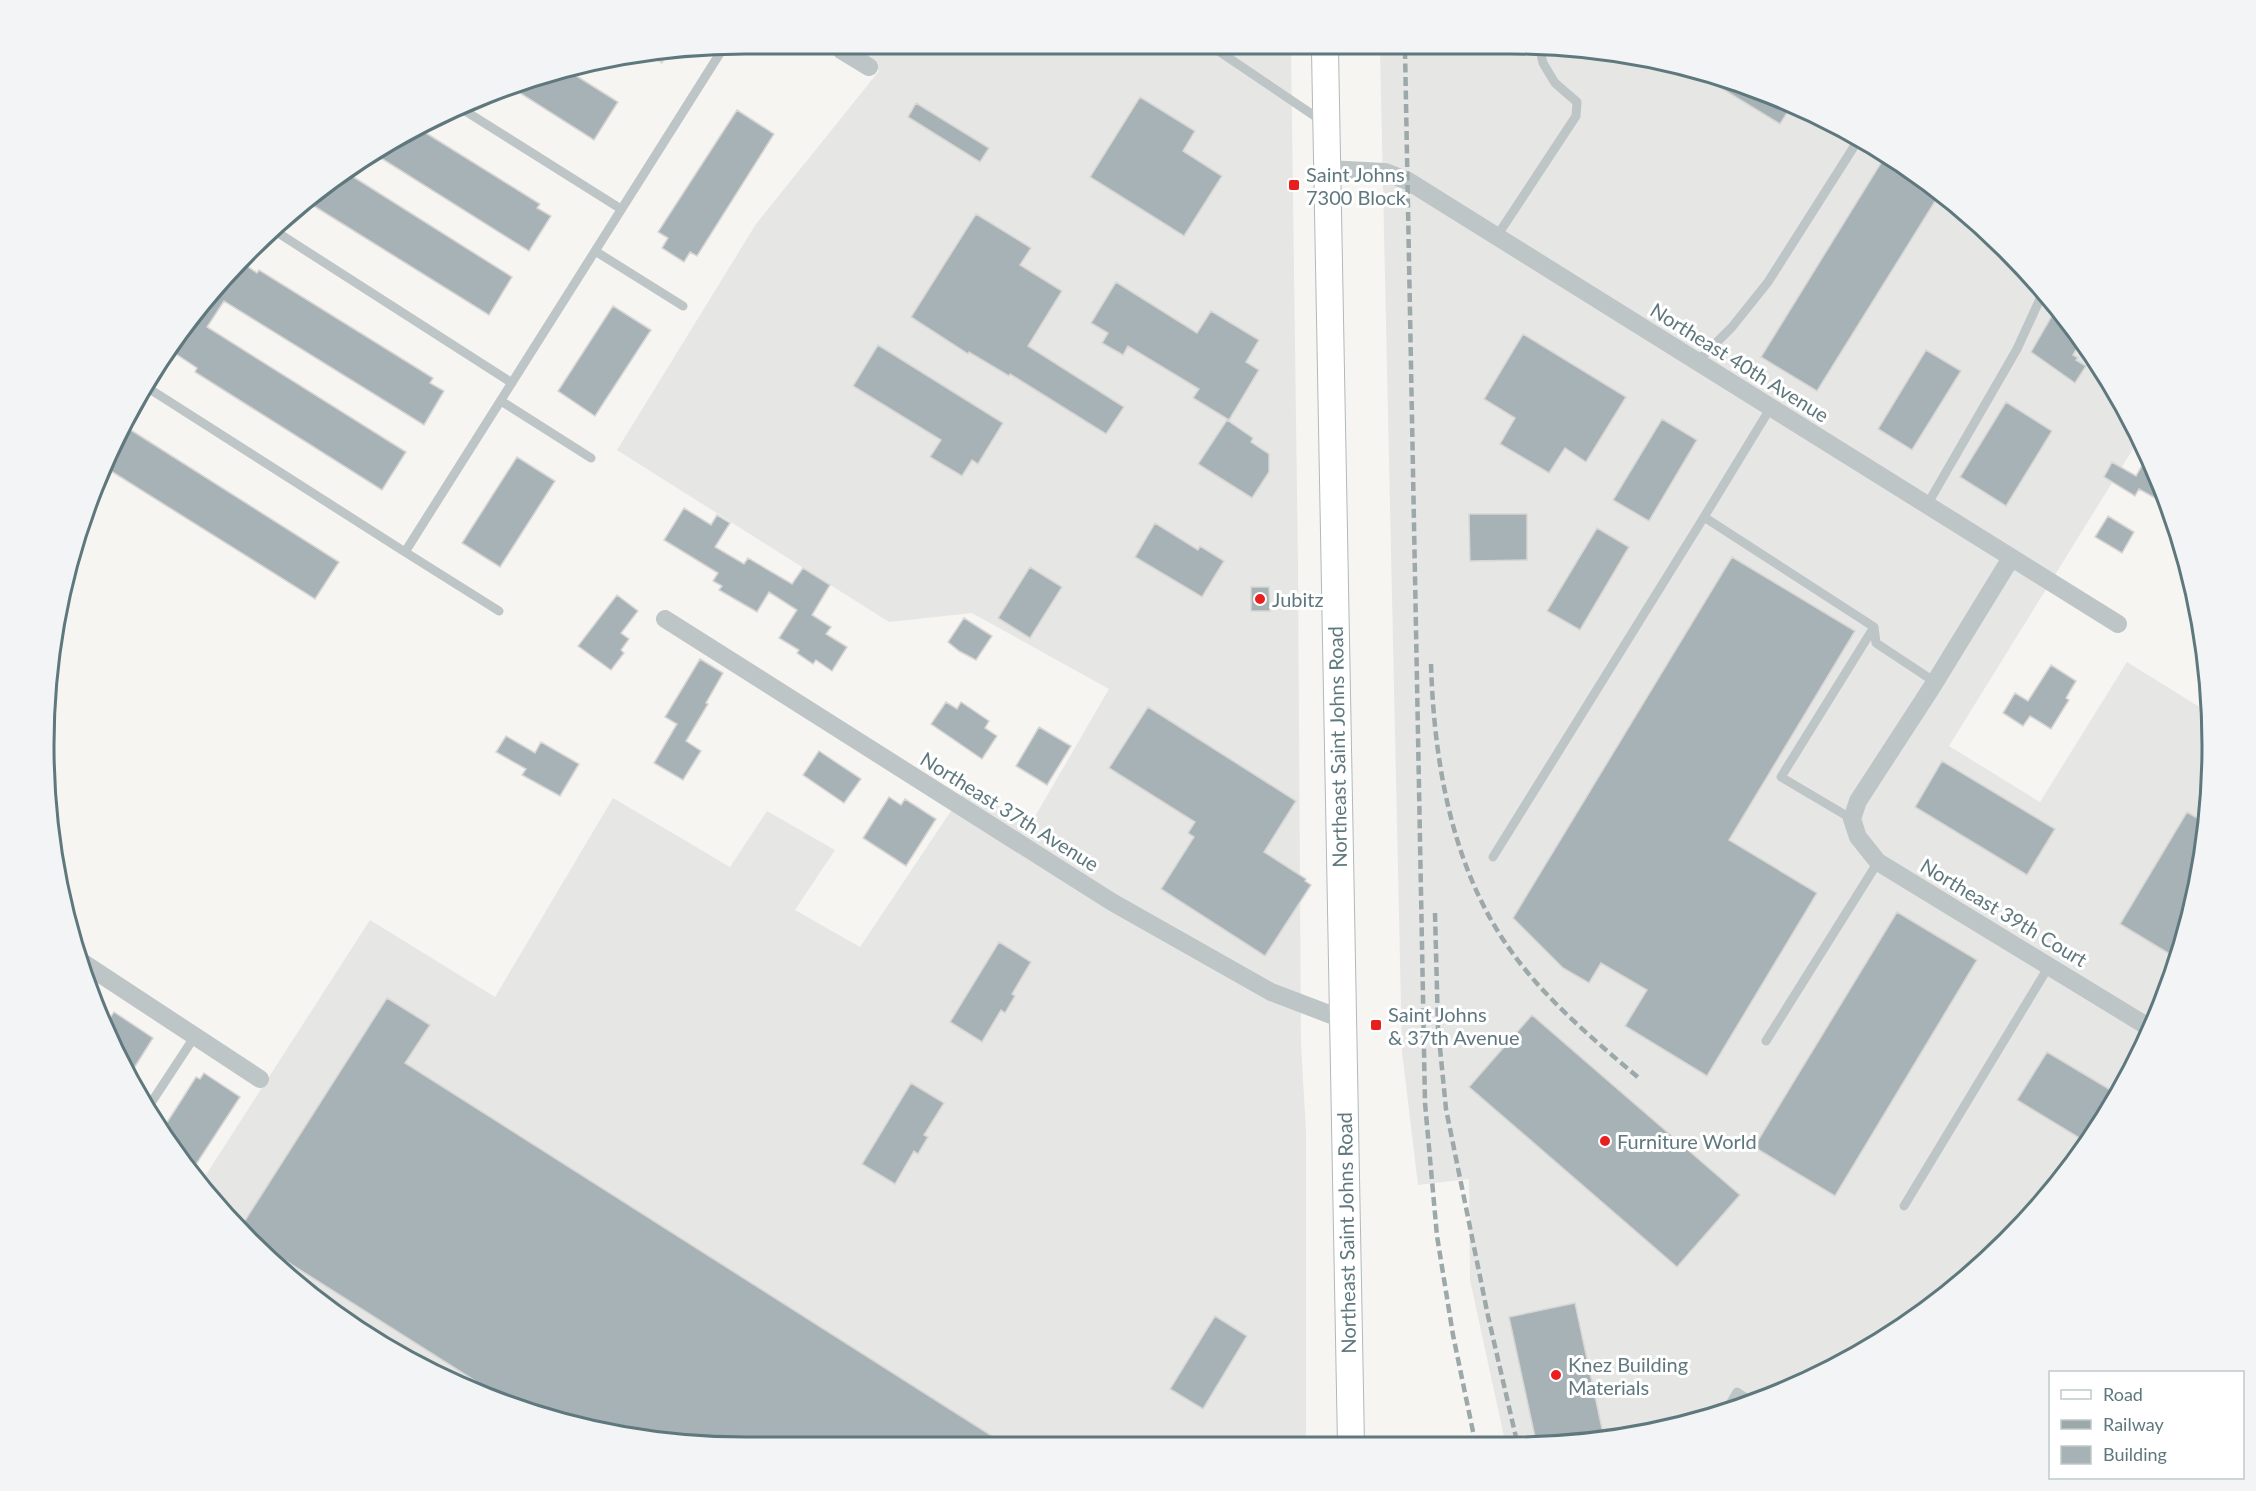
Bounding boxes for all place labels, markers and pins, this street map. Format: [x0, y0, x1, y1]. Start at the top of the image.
place label: Saint Johns 7300 Block [1306, 162, 1407, 209]
marker: Saint Johns 7300 Block [1287, 178, 1301, 192]
place label: Jubitz [1272, 587, 1324, 611]
marker: Jubitz [1253, 592, 1267, 606]
place label: Saint Johns & 37th Avenue [1388, 1002, 1520, 1049]
marker: Saint Johns & 37th Avenue [1369, 1018, 1383, 1032]
place label: Furniture World [1617, 1129, 1757, 1153]
marker: Furniture World [1598, 1134, 1612, 1148]
place label: Knez Building Materials [1568, 1352, 1688, 1399]
marker: Knez Building Materials [1549, 1368, 1563, 1382]

